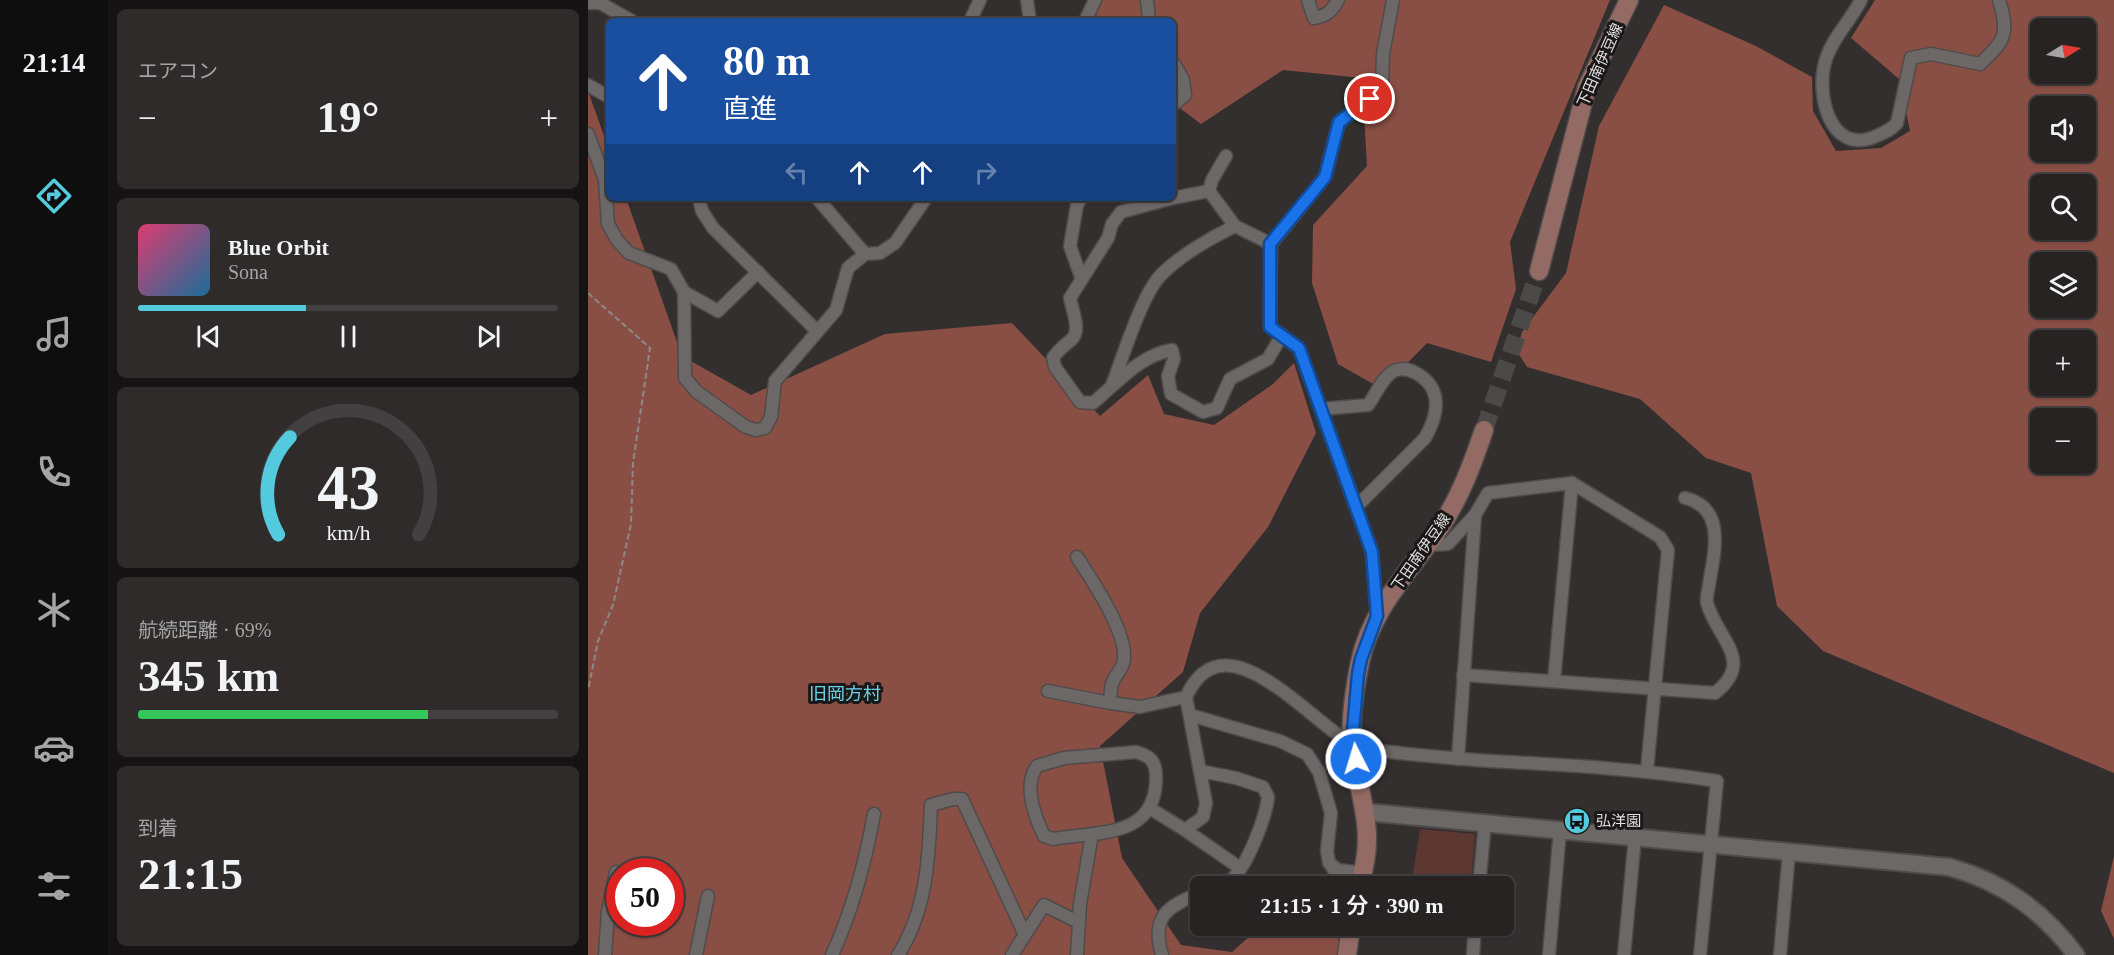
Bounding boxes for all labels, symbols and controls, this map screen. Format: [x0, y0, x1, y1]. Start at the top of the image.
north arrow [2030, 18, 2096, 84]
map controls [2030, 18, 2096, 474]
street label: 下田南伊豆線 [1574, 21, 1626, 109]
text: 80 m [723, 38, 811, 84]
icon: ahead [624, 42, 702, 120]
text: 21:14 [23, 48, 86, 78]
text: エアコン [138, 60, 218, 82]
pin [1344, 73, 1395, 124]
icon: arrive [1353, 82, 1386, 115]
text: 19° [317, 92, 380, 142]
text: 直進 [723, 94, 777, 124]
button: sound [2030, 96, 2096, 162]
text: − [138, 100, 157, 136]
text: + [539, 100, 558, 136]
icon: left [780, 156, 813, 189]
icon: ahead [843, 156, 876, 189]
icon: ahead [906, 156, 939, 189]
icon: right [969, 156, 1002, 189]
button: search [2030, 174, 2096, 240]
icon: directions [33, 175, 75, 217]
text: Blue Orbit [228, 235, 329, 260]
button: layers [2030, 252, 2096, 318]
text: Sona [228, 261, 268, 283]
icon: music [33, 313, 75, 355]
icon: previous [192, 320, 225, 353]
icon: pause [332, 320, 365, 353]
icon: next [472, 320, 505, 353]
button: + [2030, 330, 2096, 396]
button: − [2030, 408, 2096, 474]
icon: phone [33, 451, 75, 493]
text: 43 [317, 453, 379, 522]
street label: 下田南伊豆線 [1389, 511, 1453, 593]
text: km/h [326, 521, 370, 545]
icon: climate [33, 589, 75, 631]
text: 航続距離 · 69% [138, 619, 271, 641]
text: 345 km [138, 651, 279, 701]
district label: 旧岡方村 [809, 684, 881, 704]
icon: car [33, 727, 75, 769]
position arrow [1324, 727, 1388, 791]
bus stop icon: 弘洋園 [1562, 806, 1592, 836]
place label: 弘洋園 [1596, 813, 1641, 829]
text: 到着 [138, 817, 178, 839]
text: 21:15 [138, 849, 243, 899]
speed limit sign: 50 [606, 858, 684, 936]
icon: filters [33, 865, 75, 907]
text: 21:15 · 1 分 · 390 m [1260, 893, 1444, 918]

